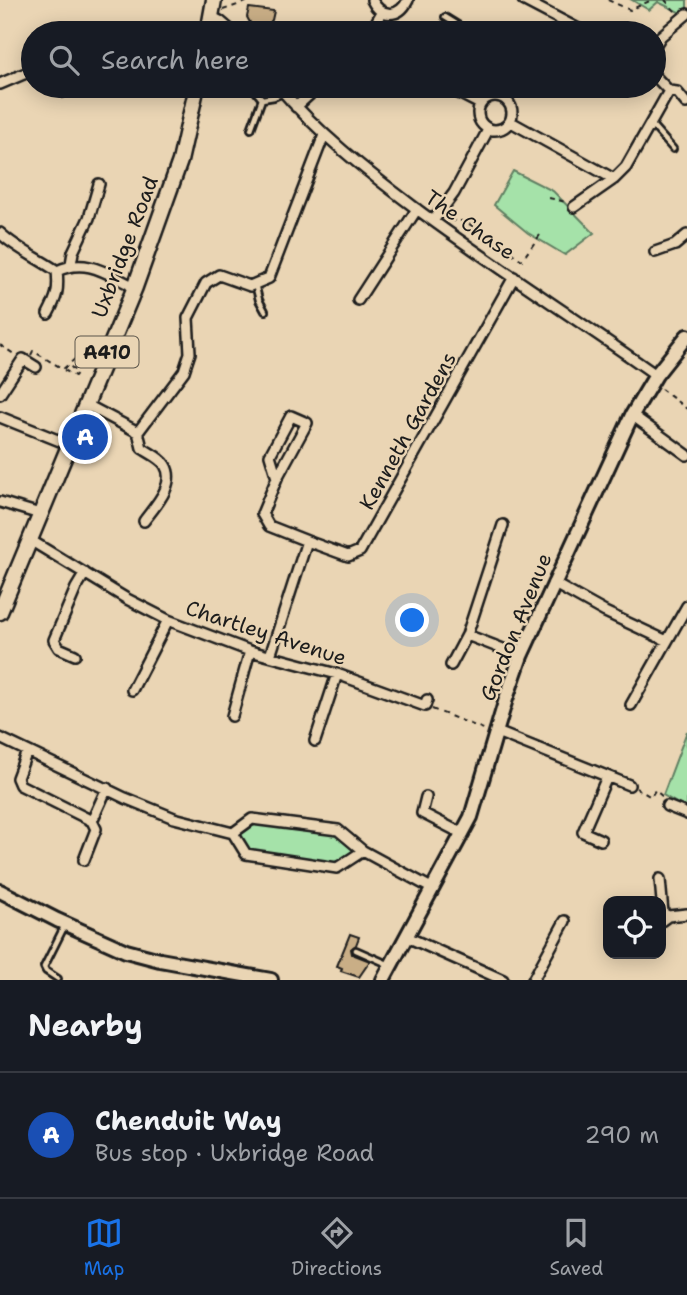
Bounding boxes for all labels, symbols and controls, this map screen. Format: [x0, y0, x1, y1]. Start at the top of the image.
search box [21, 21, 666, 98]
icon: search [45, 41, 83, 79]
text: Search here [101, 42, 250, 77]
street label: Uxbridge Road [85, 172, 165, 322]
street label: The Chase [419, 184, 521, 266]
road number: A410 [76, 336, 138, 368]
street label: Kenneth Gardens [353, 347, 463, 515]
pin: A [62, 411, 108, 463]
street label: Gordon Avenue [474, 549, 558, 705]
street label: Chartley Avenue [182, 594, 350, 672]
your location [395, 603, 429, 637]
map controls [603, 896, 666, 959]
button: locate [603, 896, 666, 959]
text: Nearby [28, 1005, 143, 1046]
text: Chenduit Way [95, 1103, 282, 1138]
text: A [42, 1120, 60, 1150]
text: 290 m [585, 1120, 659, 1150]
text: Bus stop · Uxbridge Road [95, 1138, 374, 1168]
tab: Map [84, 1214, 124, 1281]
tab: Directions [292, 1214, 382, 1281]
tab: Saved [549, 1214, 603, 1281]

